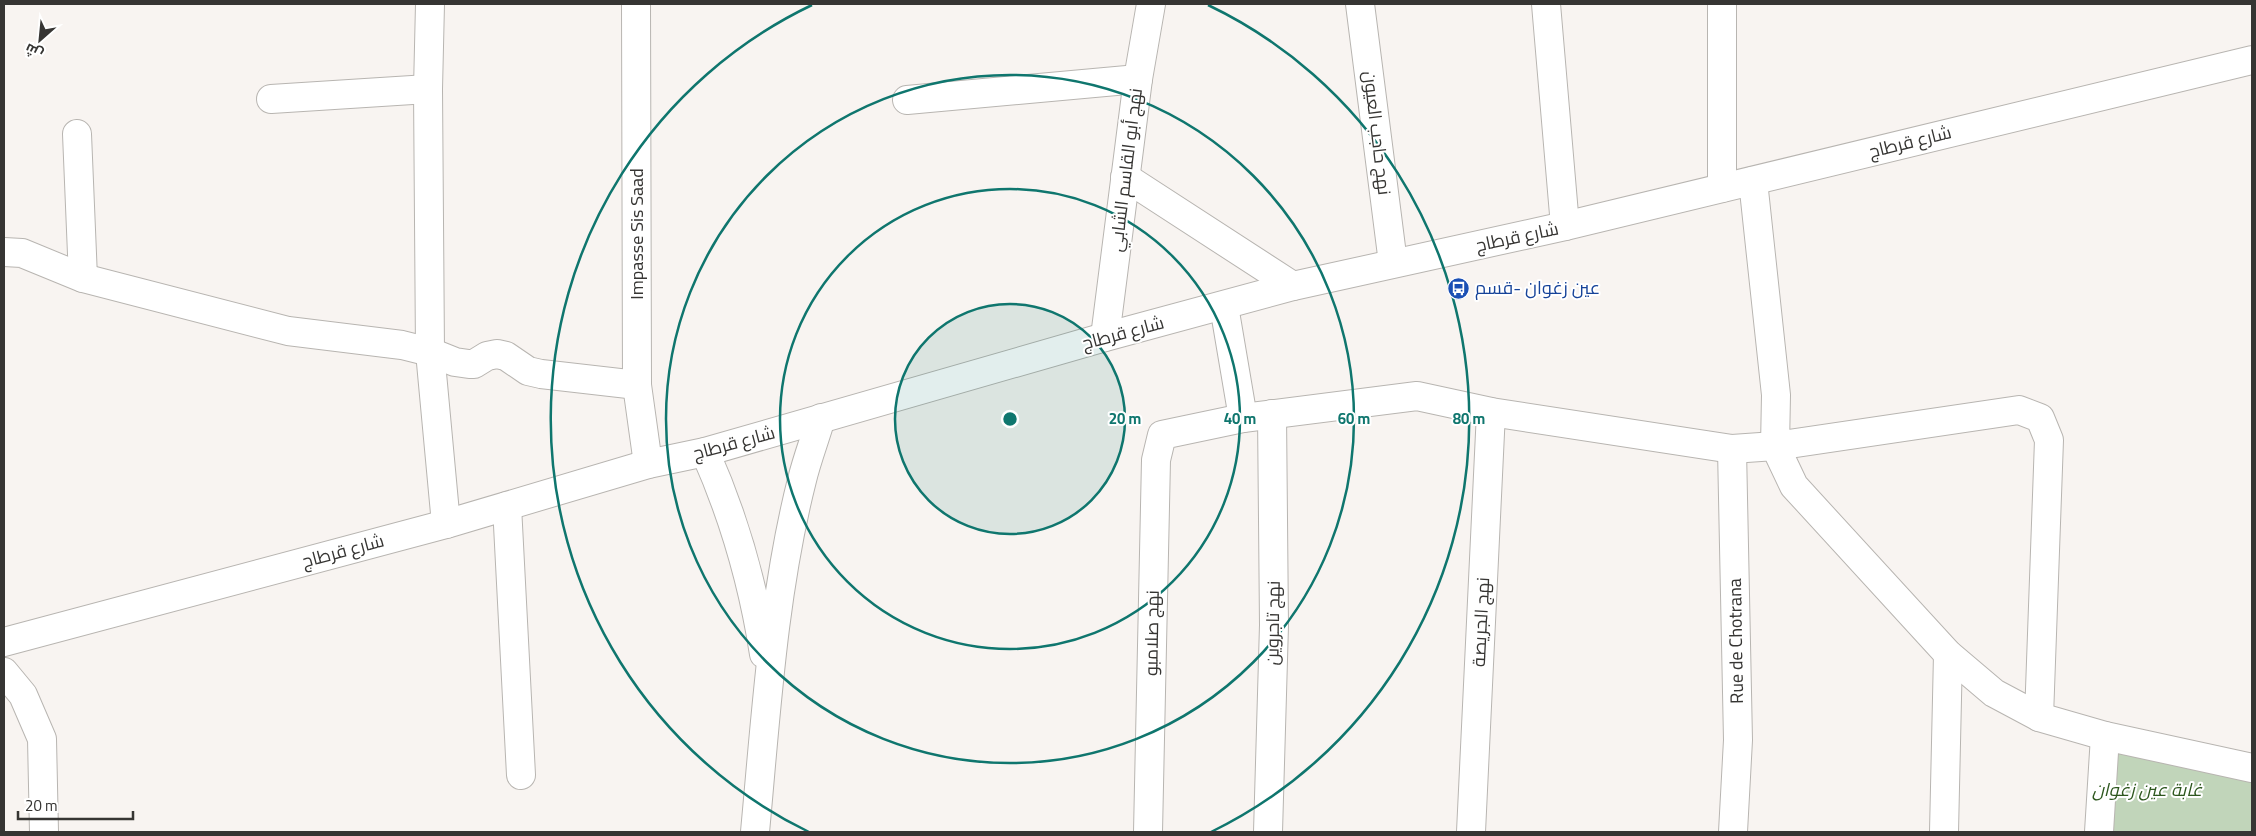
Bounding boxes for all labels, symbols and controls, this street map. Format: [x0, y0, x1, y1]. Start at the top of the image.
north arrow [15, 15, 65, 65]
text: ش [20, 36, 48, 67]
street label: نهج حاجب العيون [1354, 69, 1401, 197]
street label: نهج أبو القاسم الشابي [1099, 86, 1152, 254]
street label: شارع قرطاج [1865, 115, 1955, 168]
street label: Impasse Sis Saad [620, 168, 653, 300]
street label: شارع قرطاج [1472, 212, 1562, 261]
place label: عين زغوان -قسم [1475, 271, 1600, 304]
bus stop icon: عين زغوان -قسم [1447, 276, 1471, 300]
street label: شارع قرطاج [1078, 306, 1168, 359]
text: 20 m [1109, 404, 1141, 433]
text: 40 m [1224, 404, 1256, 433]
text: 60 m [1338, 404, 1370, 433]
text: 80 m [1453, 404, 1485, 433]
centre of rings [1001, 410, 1019, 428]
street label: شارع قرطاج [689, 416, 779, 469]
street label: شارع قرطاج [298, 524, 388, 577]
street label: نهج الجريصة [1462, 576, 1499, 668]
street label: Rue de Chotrana [1718, 578, 1753, 704]
street label: نهج تاجروين [1255, 580, 1290, 666]
street label: نهج صلامبو [1134, 590, 1169, 676]
park label: غابة عين زغوان [2092, 773, 2203, 806]
scale bar [18, 788, 132, 820]
text: 20 m [25, 791, 58, 820]

